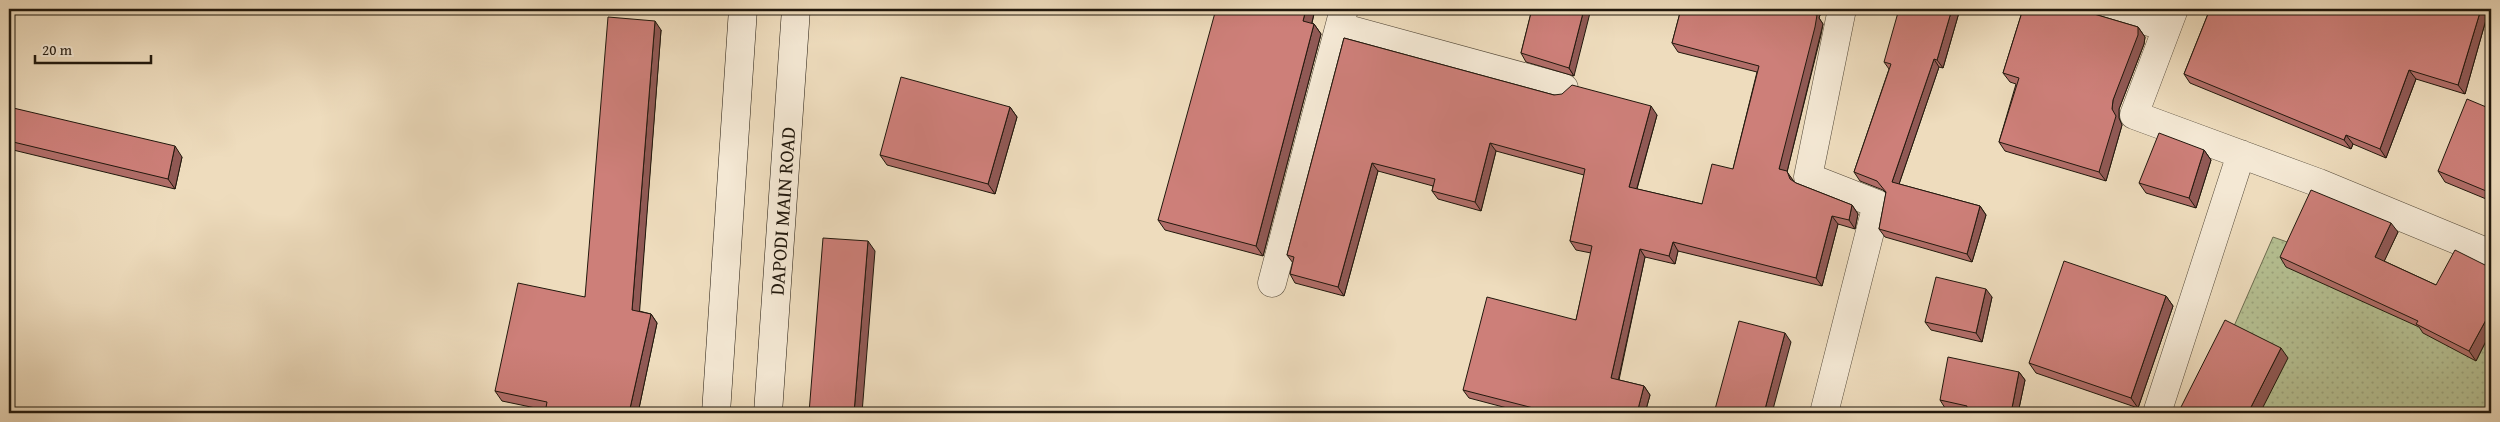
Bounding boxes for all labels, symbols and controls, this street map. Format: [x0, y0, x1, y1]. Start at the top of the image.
scale bar [35, 32, 151, 64]
text: 20 m [42, 39, 73, 60]
street label: DAPODI MAIN ROAD [762, 126, 802, 296]

